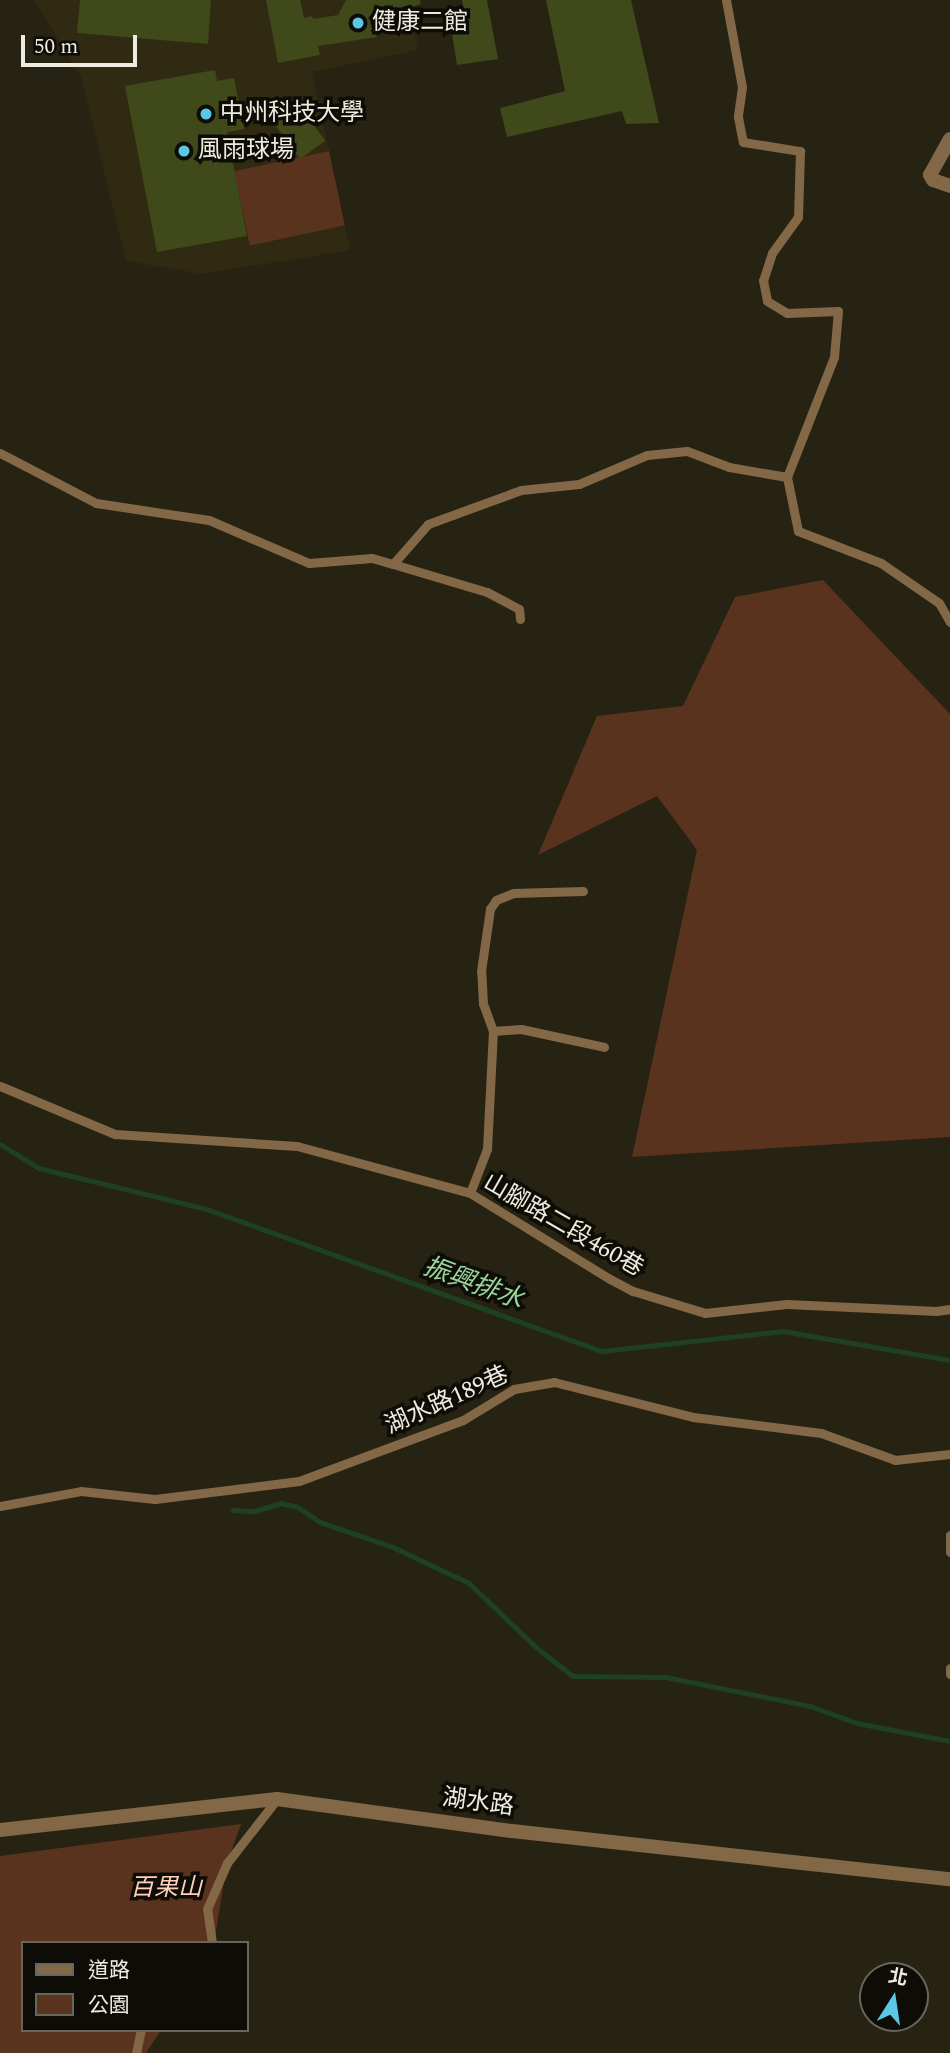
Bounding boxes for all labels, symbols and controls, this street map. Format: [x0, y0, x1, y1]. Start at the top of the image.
place label: 健康二館 [372, 9, 468, 37]
marker: 健康二館 [350, 15, 366, 31]
scale bar [24, 21, 140, 65]
text: 50 m [34, 31, 78, 63]
place label: 中州科技大學 [220, 100, 364, 128]
marker: 中州科技大學 [198, 106, 214, 122]
place label: 風雨球場 [198, 137, 294, 165]
marker: 風雨球場 [176, 143, 192, 159]
street label: 山腳路二段460巷 [478, 1169, 648, 1283]
water label: 振興排水 [419, 1252, 527, 1316]
street label: 湖水路189巷 [381, 1361, 513, 1441]
street label: 湖水路 [440, 1784, 516, 1822]
park label: 百果山 [130, 1875, 202, 1903]
legend [21, 1941, 248, 2032]
text: 道路 [88, 1955, 130, 1987]
north arrow [859, 1962, 929, 2032]
text: 北 [886, 1962, 910, 1994]
text: 公園 [88, 1990, 130, 2022]

